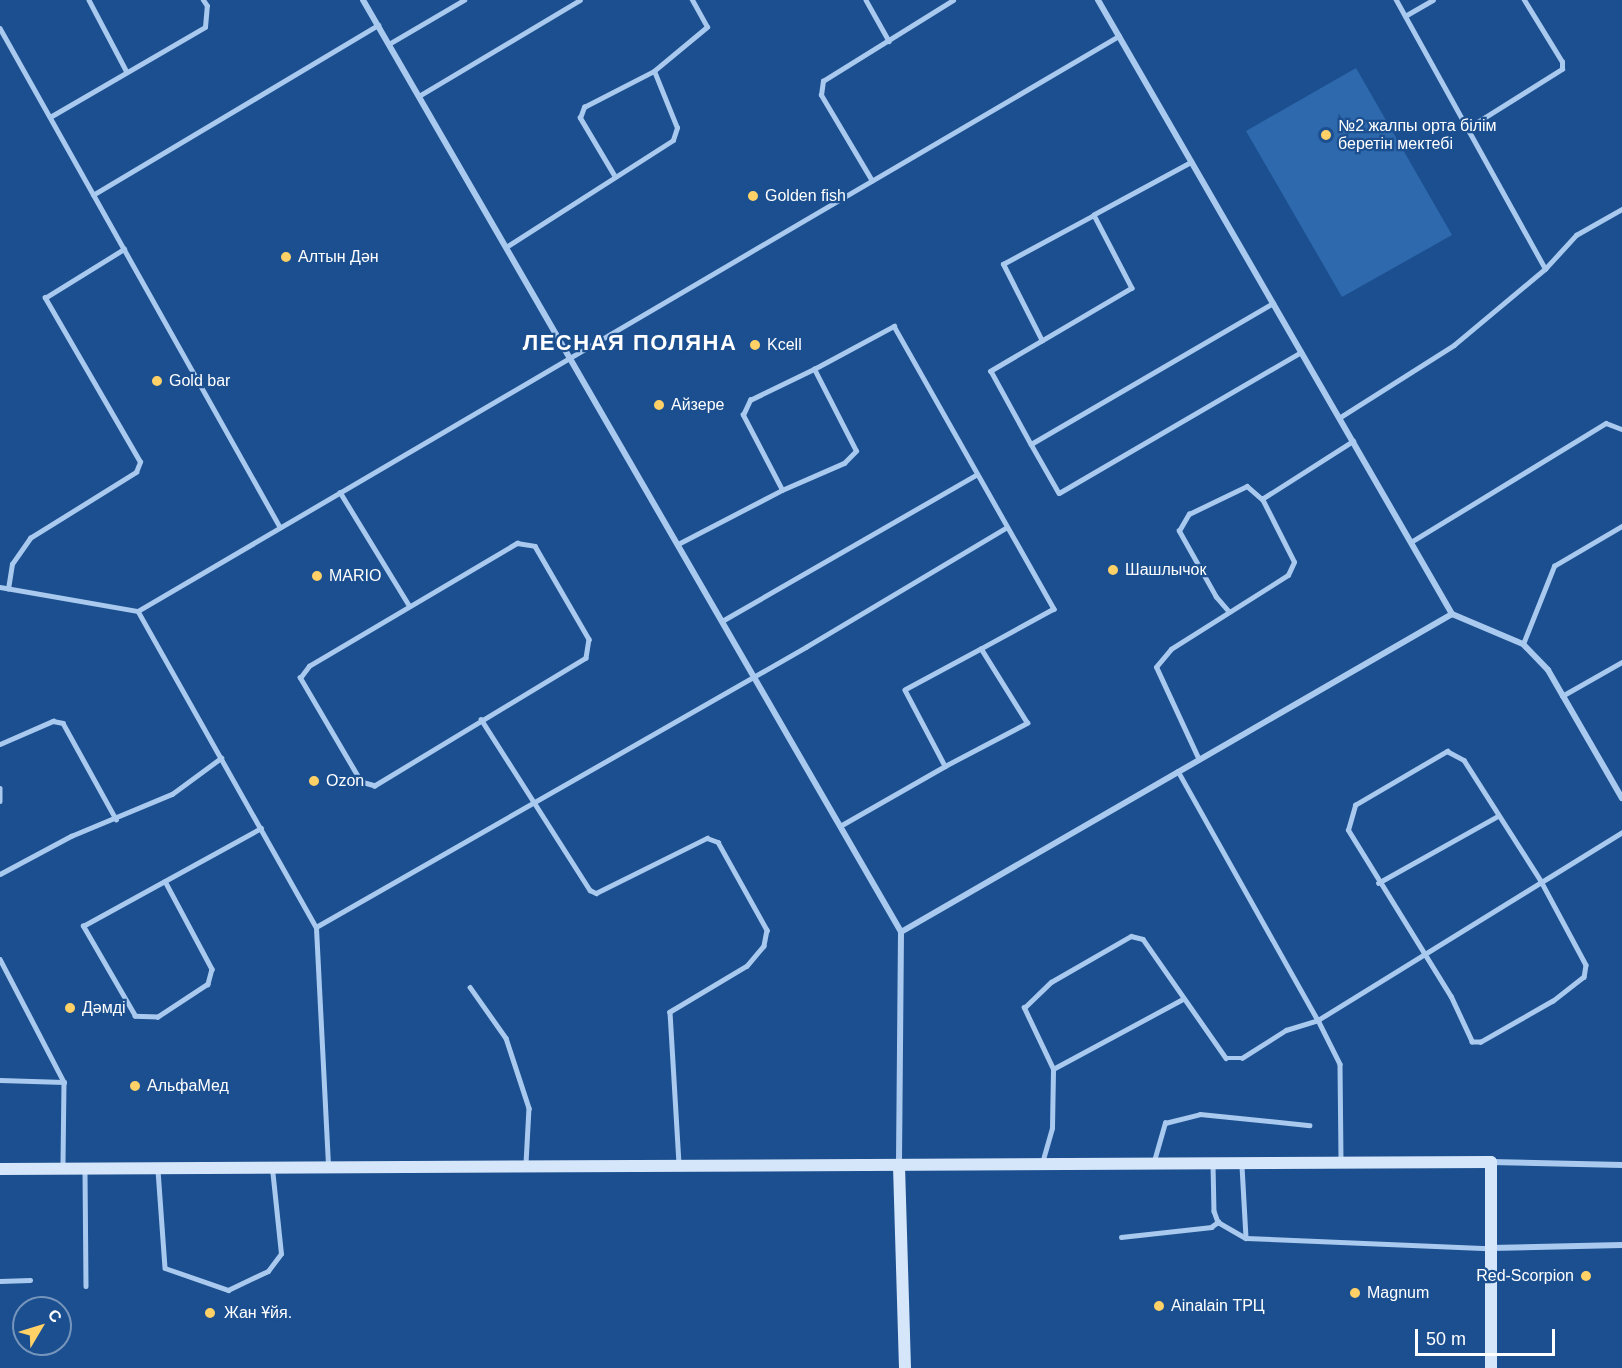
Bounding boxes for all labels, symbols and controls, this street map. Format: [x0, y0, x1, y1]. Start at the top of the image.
place label: №2 жалпы орта білім беретін мектебі [1338, 116, 1497, 154]
marker: №2 жалпы орта білім беретін мектебі [1319, 128, 1333, 142]
place label: Golden fish [765, 186, 846, 206]
marker: Golden fish [746, 189, 760, 203]
place label: Алтын Дән [298, 247, 379, 267]
marker: Алтын Дән [279, 250, 293, 264]
district label: ЛЕСНАЯ ПОЛЯНА [523, 330, 737, 356]
place label: Kcell [767, 335, 802, 355]
marker: Kcell [748, 338, 762, 352]
place label: Gold bar [169, 371, 230, 391]
marker: Gold bar [150, 374, 164, 388]
place label: Айзере [671, 395, 724, 415]
marker: Айзере [652, 398, 666, 412]
place label: Шашлычок [1125, 560, 1206, 580]
marker: Шашлычок [1106, 563, 1120, 577]
place label: MARIO [329, 566, 381, 586]
marker: MARIO [310, 569, 324, 583]
place label: Ozon [326, 771, 364, 791]
marker: Ozon [307, 774, 321, 788]
place label: Дәмді [82, 998, 126, 1018]
marker: Дәмді [63, 1001, 77, 1015]
place label: АльфаМед [147, 1076, 229, 1096]
marker: АльфаМед [128, 1079, 142, 1093]
place label: Red-Scorpion [1476, 1266, 1574, 1286]
marker: Red-Scorpion [1579, 1269, 1593, 1283]
place label: Magnum [1367, 1283, 1429, 1303]
marker: Magnum [1348, 1286, 1362, 1300]
north arrow [12, 1296, 72, 1356]
place label: Ainalain ТРЦ [1171, 1296, 1265, 1316]
marker: Ainalain ТРЦ [1152, 1299, 1166, 1313]
place label: Жан Ұйя. [224, 1303, 292, 1323]
marker: Жан Ұйя. [201, 1304, 219, 1322]
text: С [45, 1306, 65, 1326]
scale bar [1418, 1317, 1558, 1355]
text: 50 m [1426, 1329, 1466, 1349]

